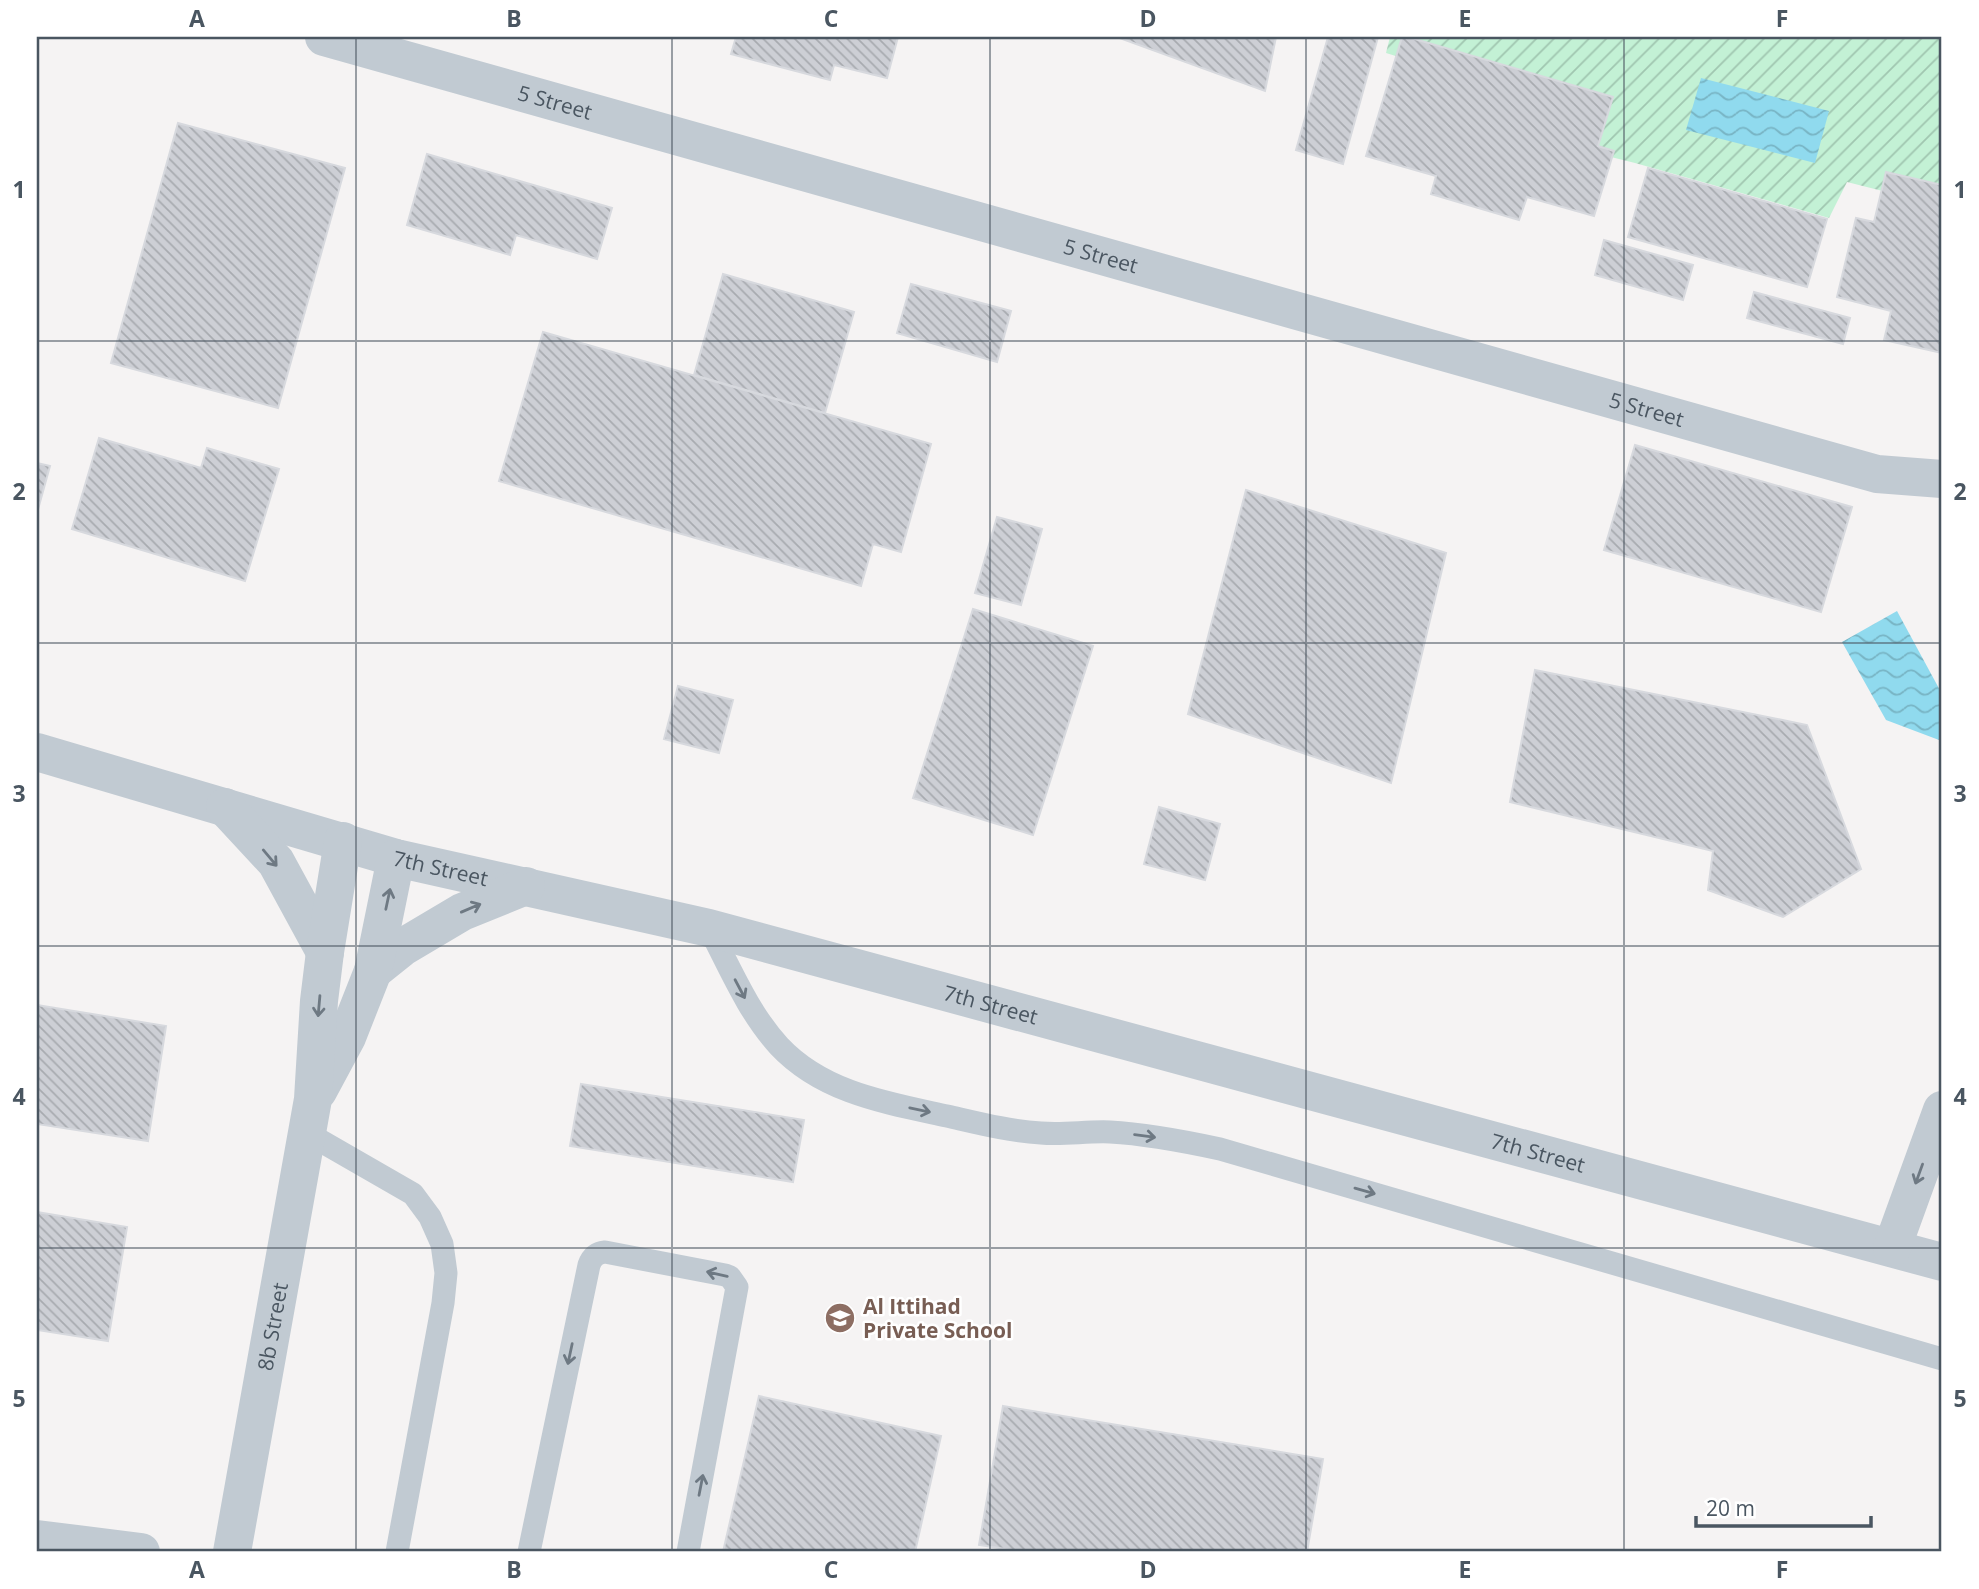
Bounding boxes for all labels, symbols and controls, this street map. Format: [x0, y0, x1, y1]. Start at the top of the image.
text: A [189, 2, 205, 34]
text: B [506, 2, 522, 34]
text: C [824, 2, 838, 34]
text: D [1139, 2, 1157, 34]
text: E [1459, 2, 1471, 34]
text: F [1776, 2, 1788, 34]
street label: 5 Street [515, 78, 595, 126]
text: 1 [12, 173, 26, 205]
text: 1 [1953, 173, 1967, 205]
street label: 5 Street [1060, 232, 1141, 279]
street label: 5 Street [1606, 385, 1687, 433]
text: 2 [12, 475, 26, 507]
text: 2 [1953, 475, 1967, 507]
text: 3 [12, 777, 26, 809]
text: 3 [1953, 777, 1967, 809]
street label: 7th Street [390, 844, 491, 892]
one-way arrow [263, 848, 278, 866]
one-way arrow [381, 888, 395, 911]
one-way arrow [460, 901, 482, 914]
one-way arrow [733, 978, 747, 998]
street label: 7th Street [941, 978, 1041, 1030]
one-way arrow [312, 994, 325, 1017]
text: 4 [12, 1080, 26, 1112]
text: 4 [1953, 1080, 1967, 1112]
one-way arrow [908, 1104, 931, 1118]
street label: 7th Street [1488, 1126, 1588, 1179]
one-way arrow [1133, 1129, 1156, 1142]
one-way arrow [1912, 1162, 1924, 1184]
one-way arrow [1353, 1185, 1376, 1198]
one-way arrow [706, 1267, 729, 1280]
street label: 8b Street [251, 1280, 294, 1373]
place label: Al Ittihad Private School [863, 1292, 1012, 1344]
school or university icon: Al Ittihad Private School [823, 1301, 857, 1335]
one-way arrow [563, 1342, 577, 1365]
text: 5 [12, 1382, 26, 1414]
text: 5 [1953, 1382, 1967, 1414]
one-way arrow [695, 1474, 708, 1497]
scale bar [1696, 1484, 1870, 1528]
text: 20 m [1706, 1494, 1755, 1522]
text: A [189, 1553, 205, 1585]
text: B [506, 1553, 522, 1585]
text: C [824, 1553, 838, 1585]
text: D [1139, 1553, 1157, 1585]
text: E [1459, 1553, 1471, 1585]
text: F [1776, 1553, 1788, 1585]

